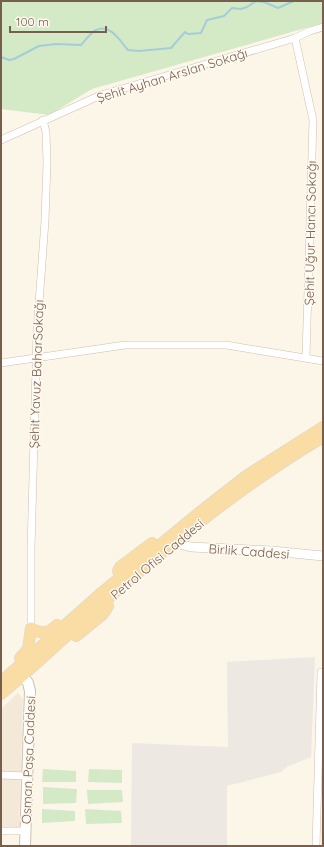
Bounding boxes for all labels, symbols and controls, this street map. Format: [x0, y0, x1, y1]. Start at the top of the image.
scale bar [10, 8, 106, 34]
text: 100 m [16, 14, 49, 29]
street label: Şehit Ayhan Arslan Sokağı [95, 44, 249, 106]
street label: Şehit Uğur Hancı Sokağı [301, 160, 319, 306]
street label: Şehit Yavuz BaharSokağı [25, 299, 47, 449]
street label: Petrol Ofisi Caddesi [107, 515, 207, 603]
street label: Birlik Caddesi [208, 540, 290, 562]
street label: Osman Paşa Caddesi [18, 696, 38, 824]

